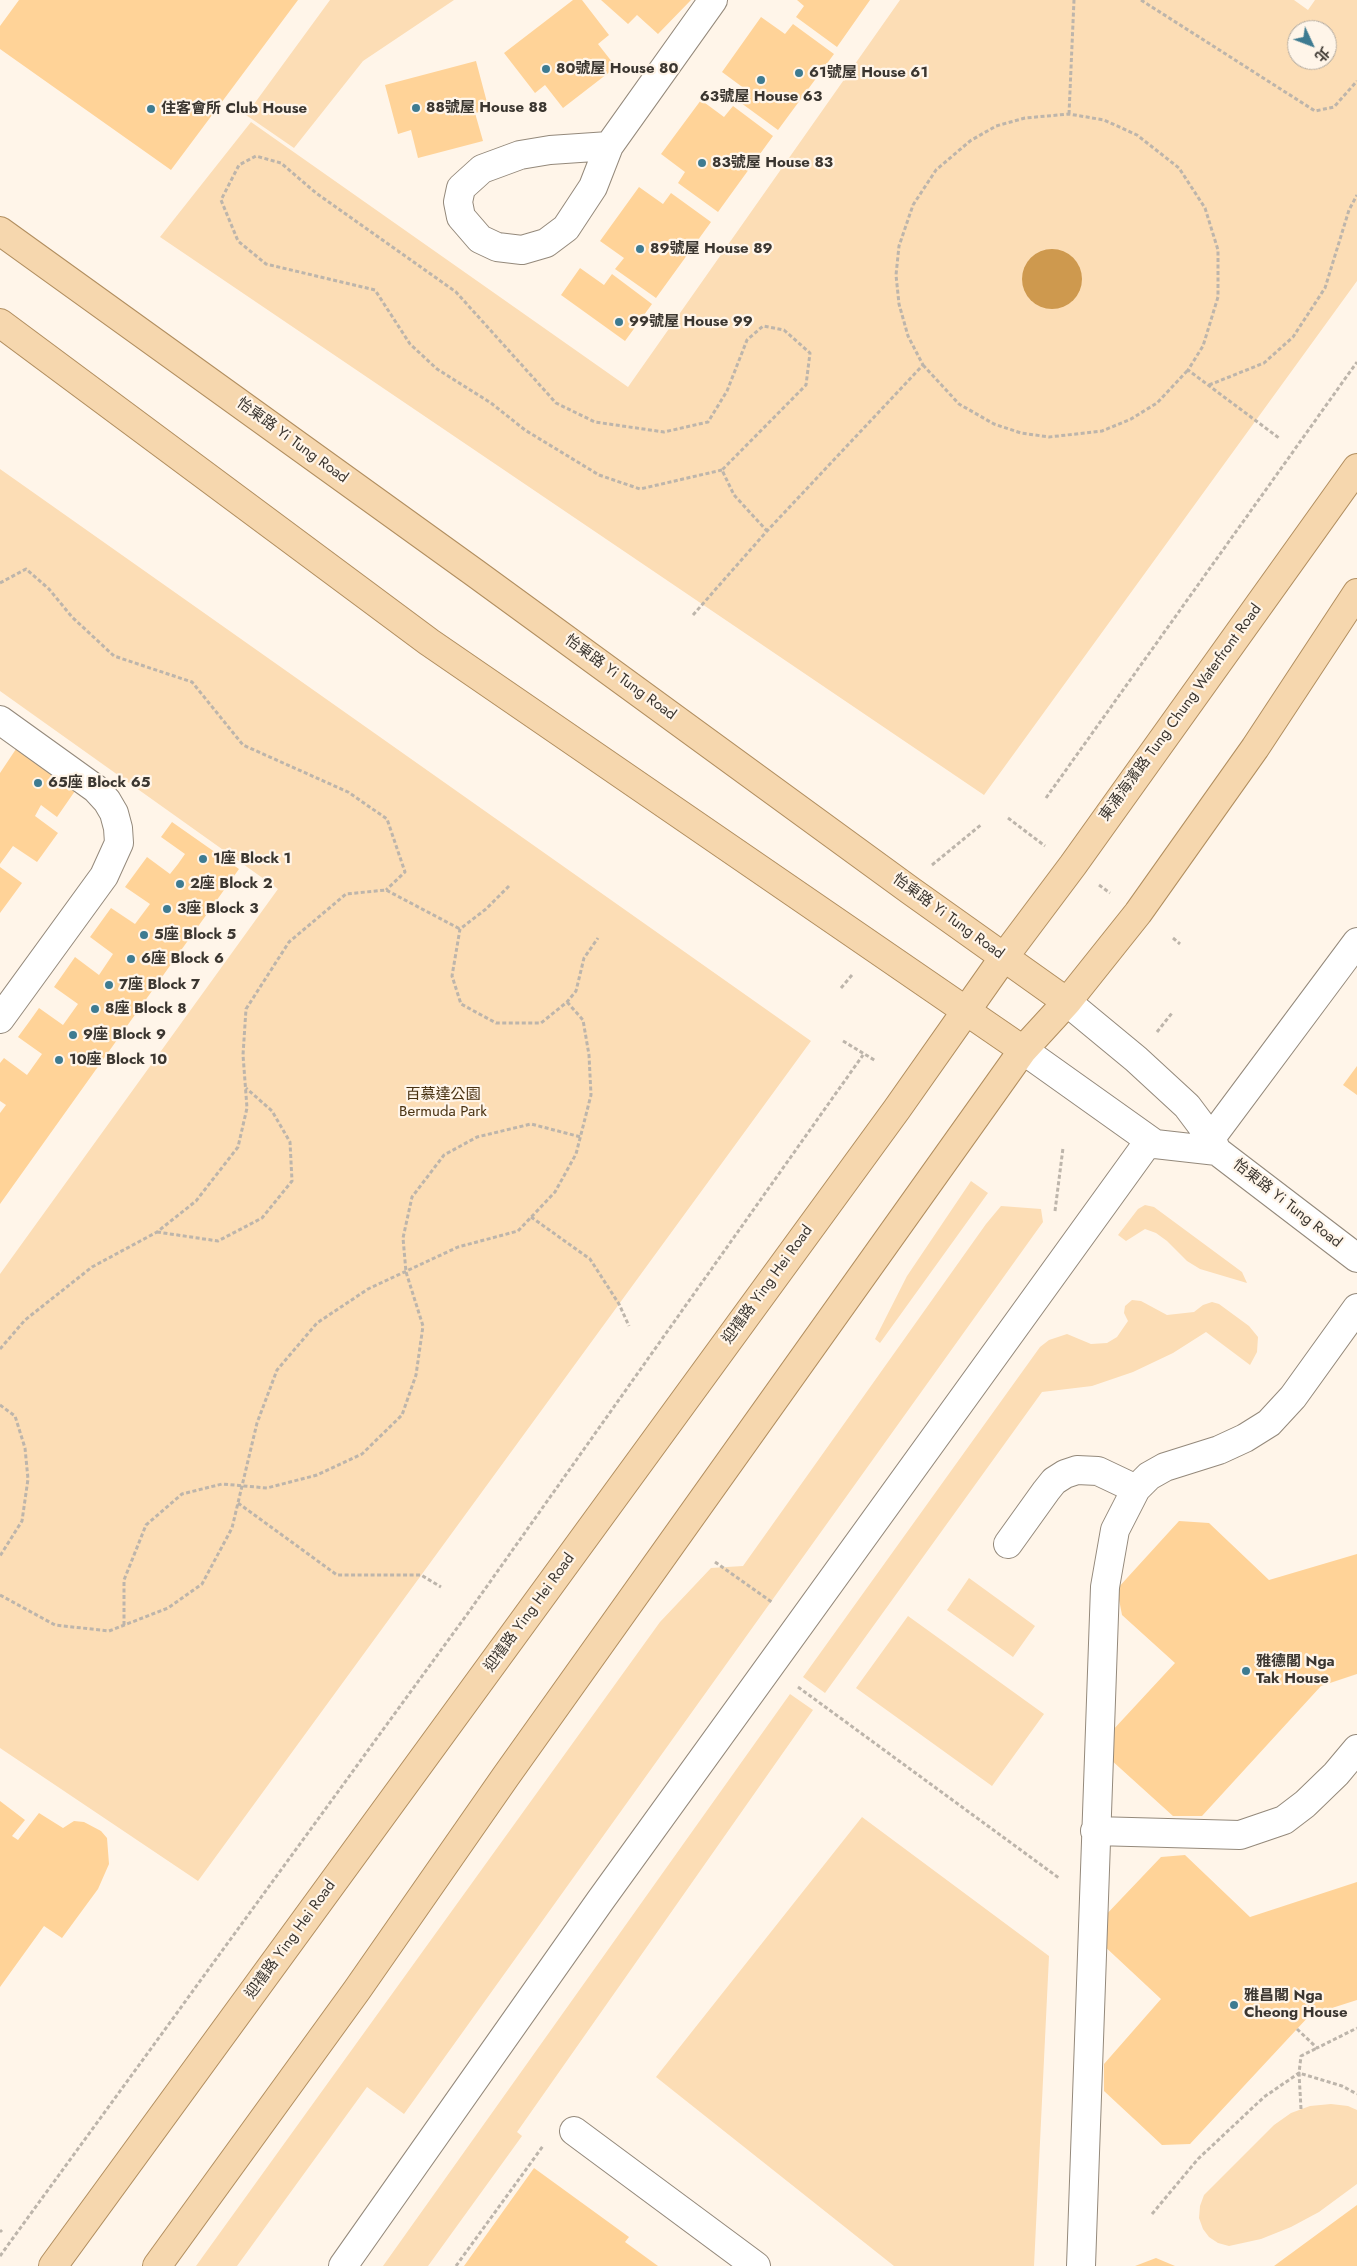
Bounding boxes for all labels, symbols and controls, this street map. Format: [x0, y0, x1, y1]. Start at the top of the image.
north arrow [1287, 20, 1337, 70]
text: 北 [1310, 43, 1334, 66]
place label: 80號屋 House 80 [556, 60, 678, 78]
marker: 80號屋 House 80 [540, 63, 552, 75]
place label: 61號屋 House 61 [809, 64, 928, 82]
marker: 61號屋 House 61 [793, 67, 805, 79]
marker: 63號屋 House 63 [755, 74, 767, 86]
place label: 63號屋 House 63 [700, 88, 822, 106]
place label: 88號屋 House 88 [426, 99, 547, 117]
place label: 住客會所 Club House [161, 100, 307, 118]
marker: 88號屋 House 88 [410, 102, 422, 114]
marker: 住客會所 Club House [145, 103, 157, 115]
place label: 83號屋 House 83 [712, 154, 833, 172]
marker: 83號屋 House 83 [696, 157, 708, 169]
place label: 89號屋 House 89 [650, 240, 773, 258]
marker: 89號屋 House 89 [634, 243, 646, 255]
place label: 99號屋 House 99 [629, 313, 753, 331]
marker: 99號屋 House 99 [613, 316, 625, 328]
street label: 怡東路 Yi Tung Road [233, 395, 351, 487]
street label: 東涌海濱路 Tung Chung Waterfront Road [1096, 601, 1266, 825]
street label: 怡東路 Yi Tung Road [561, 632, 679, 724]
place label: 65座 Block 65 [48, 774, 150, 792]
marker: 65座 Block 65 [32, 777, 44, 789]
place label: 1座 Block 1 [213, 850, 291, 868]
marker: 1座 Block 1 [197, 853, 209, 865]
street label: 怡東路 Yi Tung Road [889, 871, 1007, 963]
place label: 2座 Block 2 [190, 875, 273, 893]
marker: 2座 Block 2 [174, 878, 186, 890]
place label: 3座 Block 3 [177, 900, 259, 918]
marker: 3座 Block 3 [161, 903, 173, 915]
place label: 5座 Block 5 [154, 926, 236, 944]
marker: 5座 Block 5 [138, 929, 150, 941]
place label: 6座 Block 6 [141, 950, 224, 968]
marker: 6座 Block 6 [125, 953, 137, 965]
place label: 7座 Block 7 [119, 976, 200, 994]
marker: 7座 Block 7 [103, 979, 115, 991]
place label: 8座 Block 8 [105, 1000, 187, 1018]
marker: 8座 Block 8 [89, 1003, 101, 1015]
place label: 9座 Block 9 [83, 1026, 166, 1044]
marker: 9座 Block 9 [67, 1029, 79, 1041]
place label: 10座 Block 10 [69, 1051, 167, 1069]
marker: 10座 Block 10 [53, 1054, 65, 1066]
park label: 百慕達公園 Bermuda Park [399, 1086, 487, 1121]
street label: 怡東路 Yi Tung Road [1229, 1156, 1345, 1252]
street label: 迎禧路 Ying Hei Road [719, 1222, 817, 1348]
street label: 迎禧路 Ying Hei Road [481, 1550, 579, 1676]
place label: 雅德閣 Nga Tak House [1256, 1653, 1335, 1688]
marker: 雅德閣 Nga Tak House [1240, 1665, 1252, 1677]
street label: 迎禧路 Ying Hei Road [242, 1877, 340, 2003]
place label: 雅昌閣 Nga Cheong House [1244, 1987, 1347, 2022]
marker: 雅昌閣 Nga Cheong House [1228, 1999, 1240, 2011]

